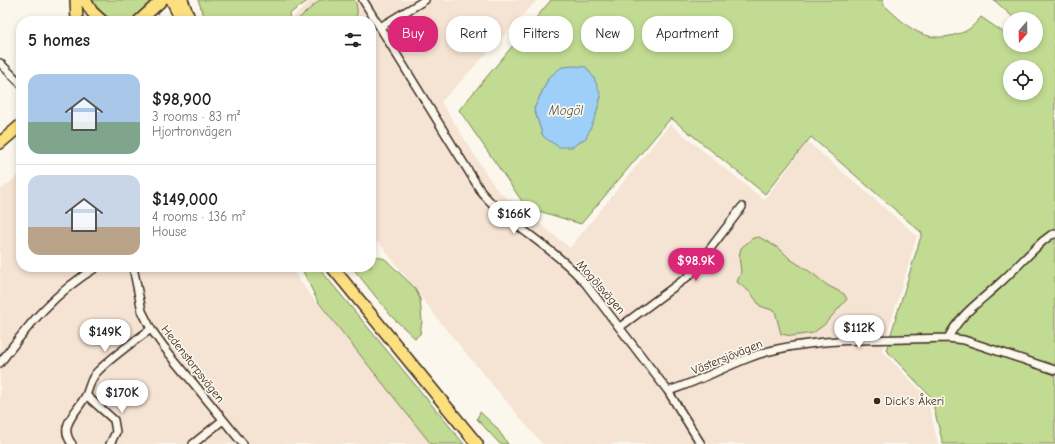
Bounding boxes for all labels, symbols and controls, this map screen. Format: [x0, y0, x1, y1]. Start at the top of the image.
north arrow [1003, 12, 1043, 52]
map controls [1003, 12, 1043, 100]
chip: Buy [388, 16, 438, 52]
chip: Rent [446, 16, 501, 52]
chip: Filters [509, 16, 573, 52]
chip: New [581, 16, 634, 52]
chip: Apartment [642, 16, 733, 52]
icon: filters [342, 29, 364, 51]
text: 5 homes [28, 31, 90, 50]
button: locate [1003, 60, 1043, 100]
icon: home [60, 90, 108, 138]
text: $98,900 [152, 90, 211, 109]
water label: Mogöl [548, 103, 583, 118]
text: 3 rooms · 83 m² [152, 109, 240, 124]
text: Hjortronvägen [152, 124, 232, 139]
text: $149,000 [152, 190, 218, 209]
icon: home [60, 191, 108, 239]
pin: $166K [486, 201, 542, 235]
text: $166K [497, 206, 531, 221]
text: 4 rooms · 136 m² [152, 209, 246, 224]
text: House [152, 224, 187, 239]
pin: $98.9K [663, 248, 729, 282]
text: $98.9K [677, 253, 715, 268]
street label: Mogölsvägen [574, 257, 628, 317]
pin: $112K [831, 315, 887, 349]
pin: $149K [77, 319, 133, 353]
text: $112K [843, 320, 875, 335]
street label: Hedenstorpsvägen [158, 323, 228, 405]
text: $149K [88, 324, 122, 339]
street label: Västersjövägen [689, 336, 765, 378]
pin: $170K [94, 380, 150, 414]
text: $170K [105, 385, 139, 400]
place label: Dick's Åkeri [885, 393, 944, 408]
marker: Dick's Åkeri [872, 396, 882, 406]

